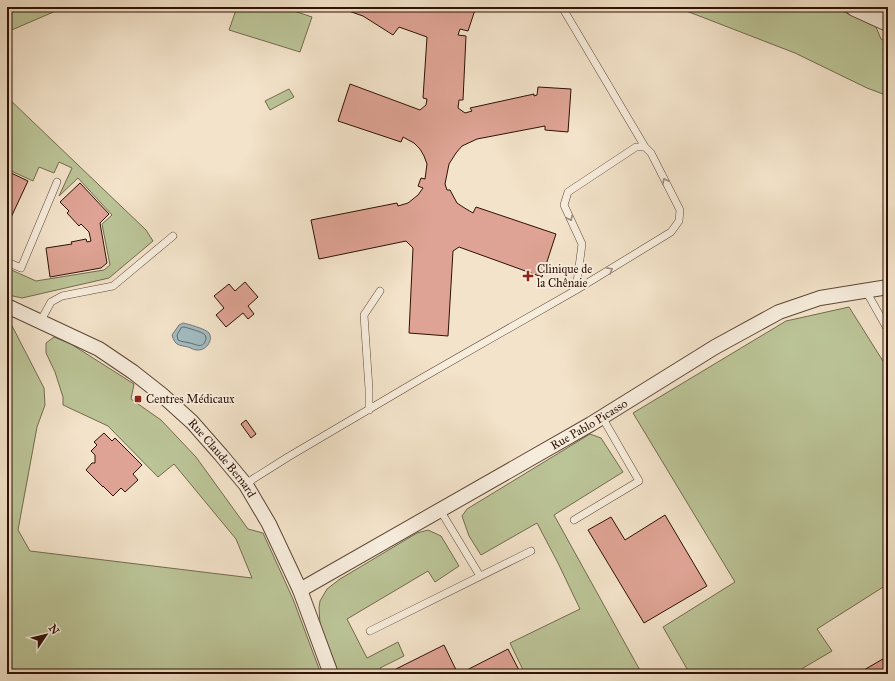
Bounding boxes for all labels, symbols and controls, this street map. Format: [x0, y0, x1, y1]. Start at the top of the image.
one-way arrow [662, 178, 670, 185]
one-way arrow [565, 214, 573, 221]
place label: Clinique de la Chênaie [537, 262, 592, 290]
one-way arrow [606, 267, 613, 275]
marker: Clinique de la Chênaie [522, 270, 534, 282]
place label: Centres Médicaux [146, 392, 235, 406]
marker: Centres Médicaux [133, 394, 143, 404]
street label: Rue Pablo Picasso [548, 396, 630, 453]
street label: Rue Claude Bernard [185, 416, 259, 500]
north arrow [26, 615, 66, 655]
text: N [46, 622, 62, 638]

